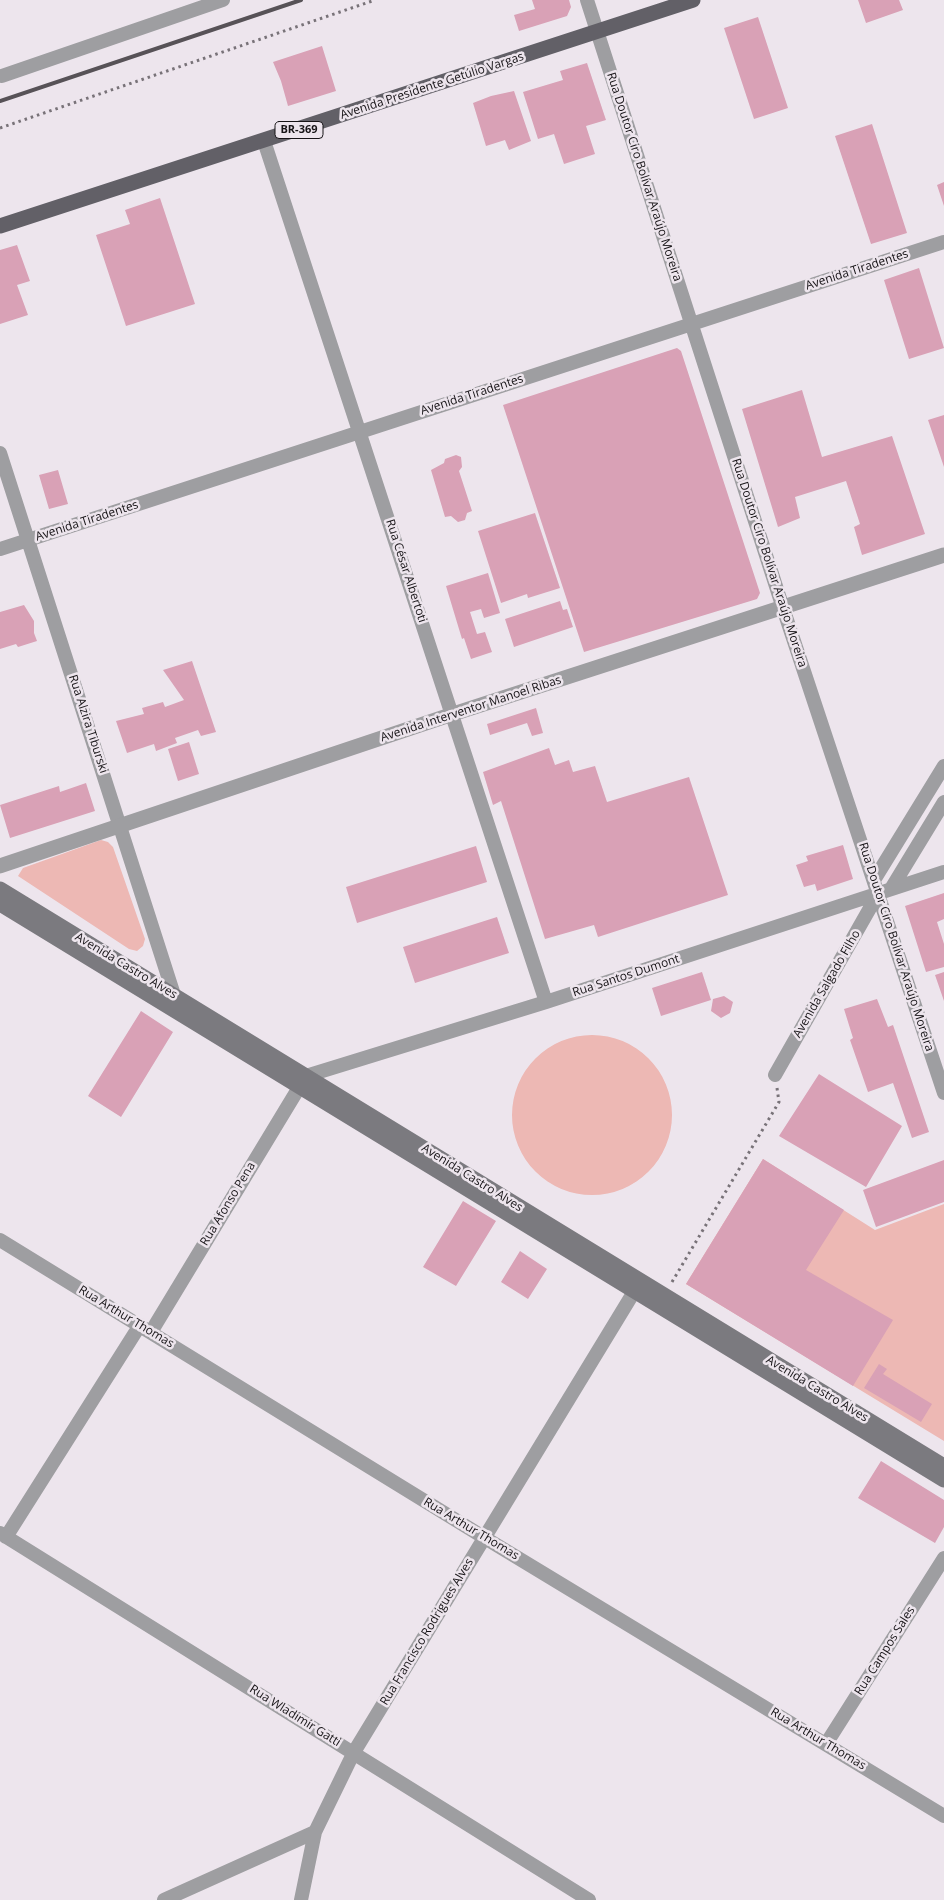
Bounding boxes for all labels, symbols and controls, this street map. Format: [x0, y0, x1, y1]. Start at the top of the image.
street label: Avenida Presidente Getúlio Vargas [338, 49, 526, 123]
street label: Rua Doutor Ciro Bolívar Araújo Moreira [603, 71, 685, 283]
road number: BR-369 [275, 122, 323, 138]
street label: Avenida Tiradentes [804, 247, 910, 293]
street label: Avenida Tiradentes [419, 372, 525, 418]
street label: Rua Doutor Ciro Bolívar Araújo Moreira [728, 457, 810, 669]
street label: Avenida Tiradentes [34, 498, 140, 544]
street label: Rua César Albertoti [383, 518, 429, 624]
street label: Rua Alzira Tiburski [65, 673, 111, 775]
street label: Avenida Interventor Manoel Ribas [379, 673, 563, 745]
street label: Rua Doutor Ciro Bolívar Araújo Moreira [855, 841, 937, 1053]
street label: Avenida Salgado Filho [790, 928, 864, 1040]
street label: Avenida Castro Alves [72, 930, 180, 1002]
street label: Rua Santos Dumont [571, 952, 681, 1000]
street label: Avenida Castro Alves [419, 1141, 525, 1215]
street label: Rua Afonso Pena [197, 1160, 259, 1248]
street label: Rua Arthur Thomas [76, 1283, 176, 1351]
street label: Avenida Castro Alves [763, 1353, 871, 1425]
street label: Rua Arthur Thomas [421, 1495, 521, 1563]
street label: Rua Francisco Rodrigues Alves [377, 1556, 477, 1708]
street label: Rua Campos Sales [852, 1604, 918, 1698]
street label: Rua Wladimir Gatti [247, 1682, 343, 1750]
street label: Rua Arthur Thomas [768, 1705, 868, 1773]

